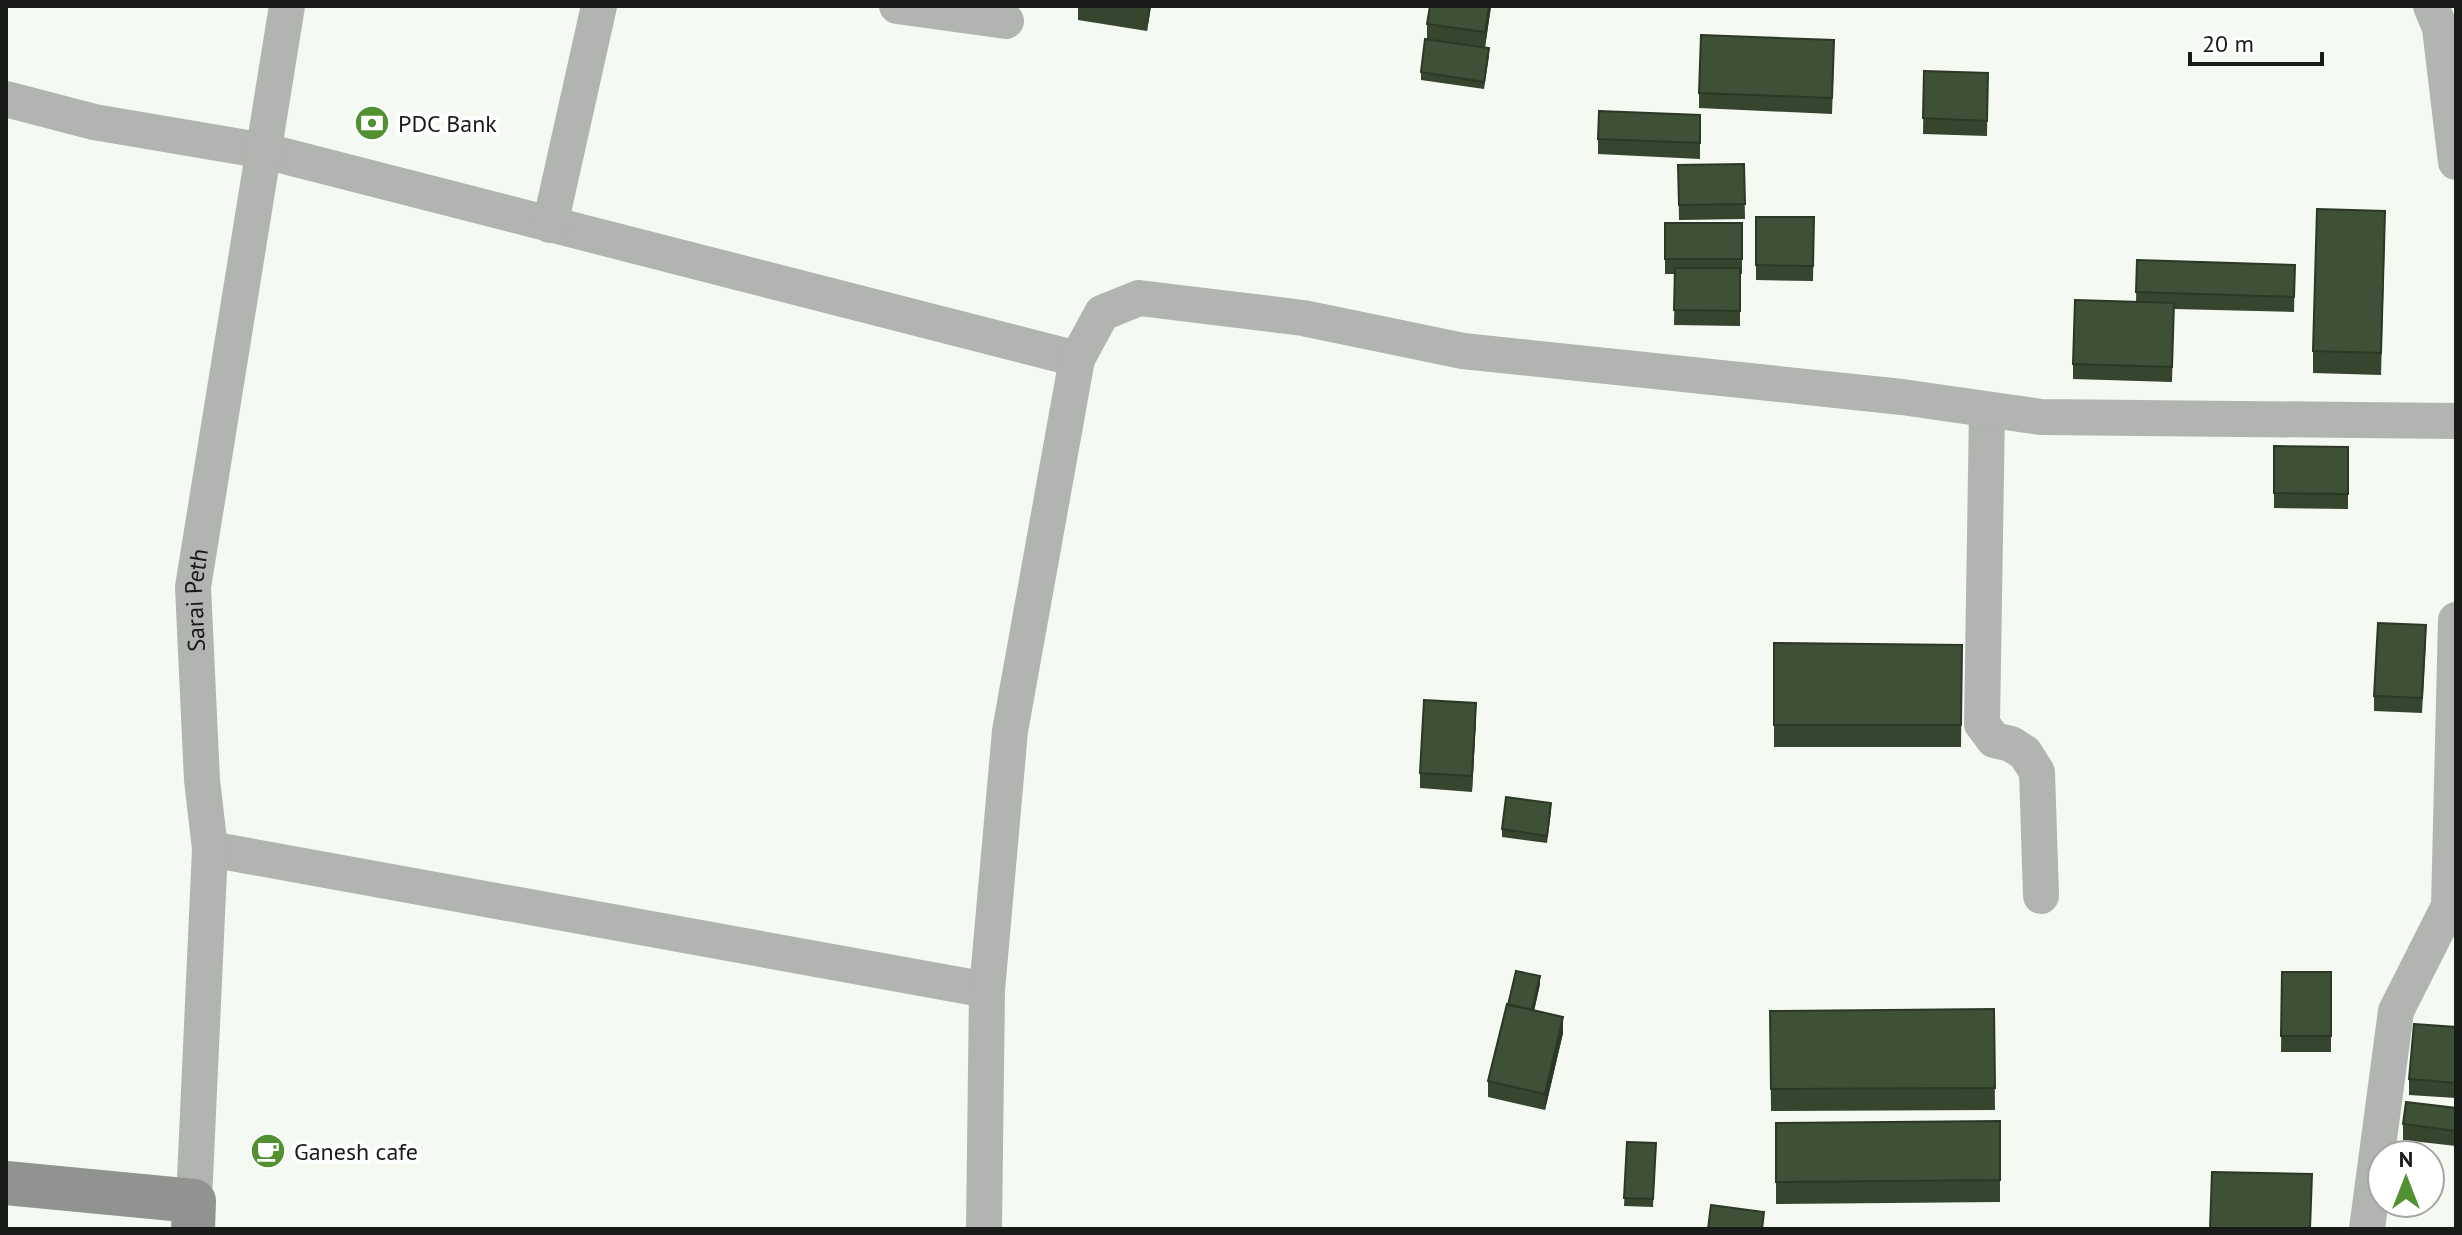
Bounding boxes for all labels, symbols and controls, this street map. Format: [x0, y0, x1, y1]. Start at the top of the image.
scale bar [2190, 16, 2322, 66]
text: 20 m [2202, 28, 2254, 59]
bank icon: PDC Bank [353, 104, 391, 142]
place label: PDC Bank [398, 108, 497, 139]
street label: Sarai Peth [177, 546, 214, 653]
cafe icon: Ganesh cafe [249, 1132, 287, 1170]
place label: Ganesh cafe [294, 1136, 418, 1167]
north arrow [2366, 1139, 2446, 1219]
text: N [2399, 1145, 2413, 1173]

